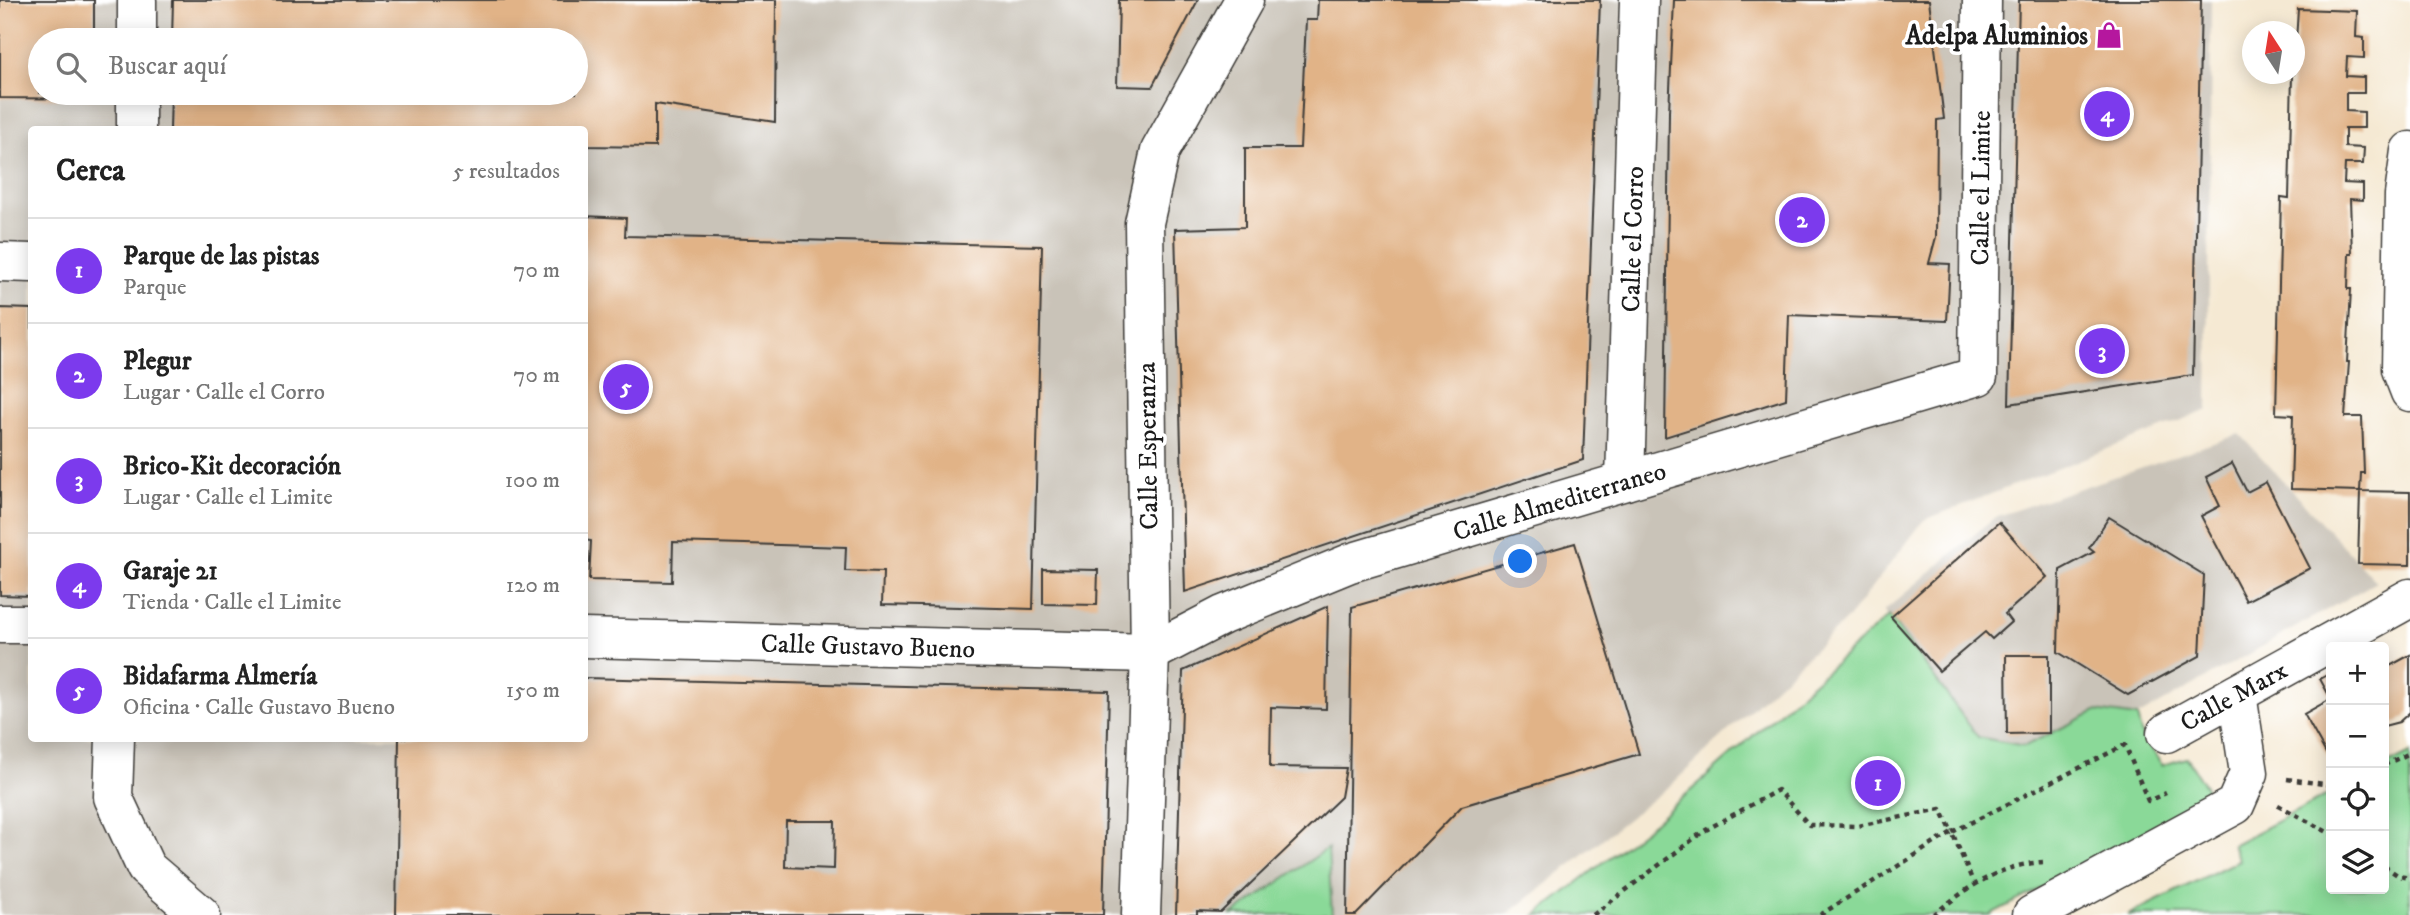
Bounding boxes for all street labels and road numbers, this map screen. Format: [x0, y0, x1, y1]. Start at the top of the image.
street label: Calle el Limite [1964, 110, 1999, 266]
street label: Calle el Corro [1615, 166, 1652, 313]
street label: Calle Esperanza [1131, 362, 1166, 530]
street label: Calle Almediterraneo [1449, 455, 1670, 549]
street label: Calle Gustavo Bueno [760, 628, 975, 666]
street label: Calle Marx [2175, 654, 2294, 740]

